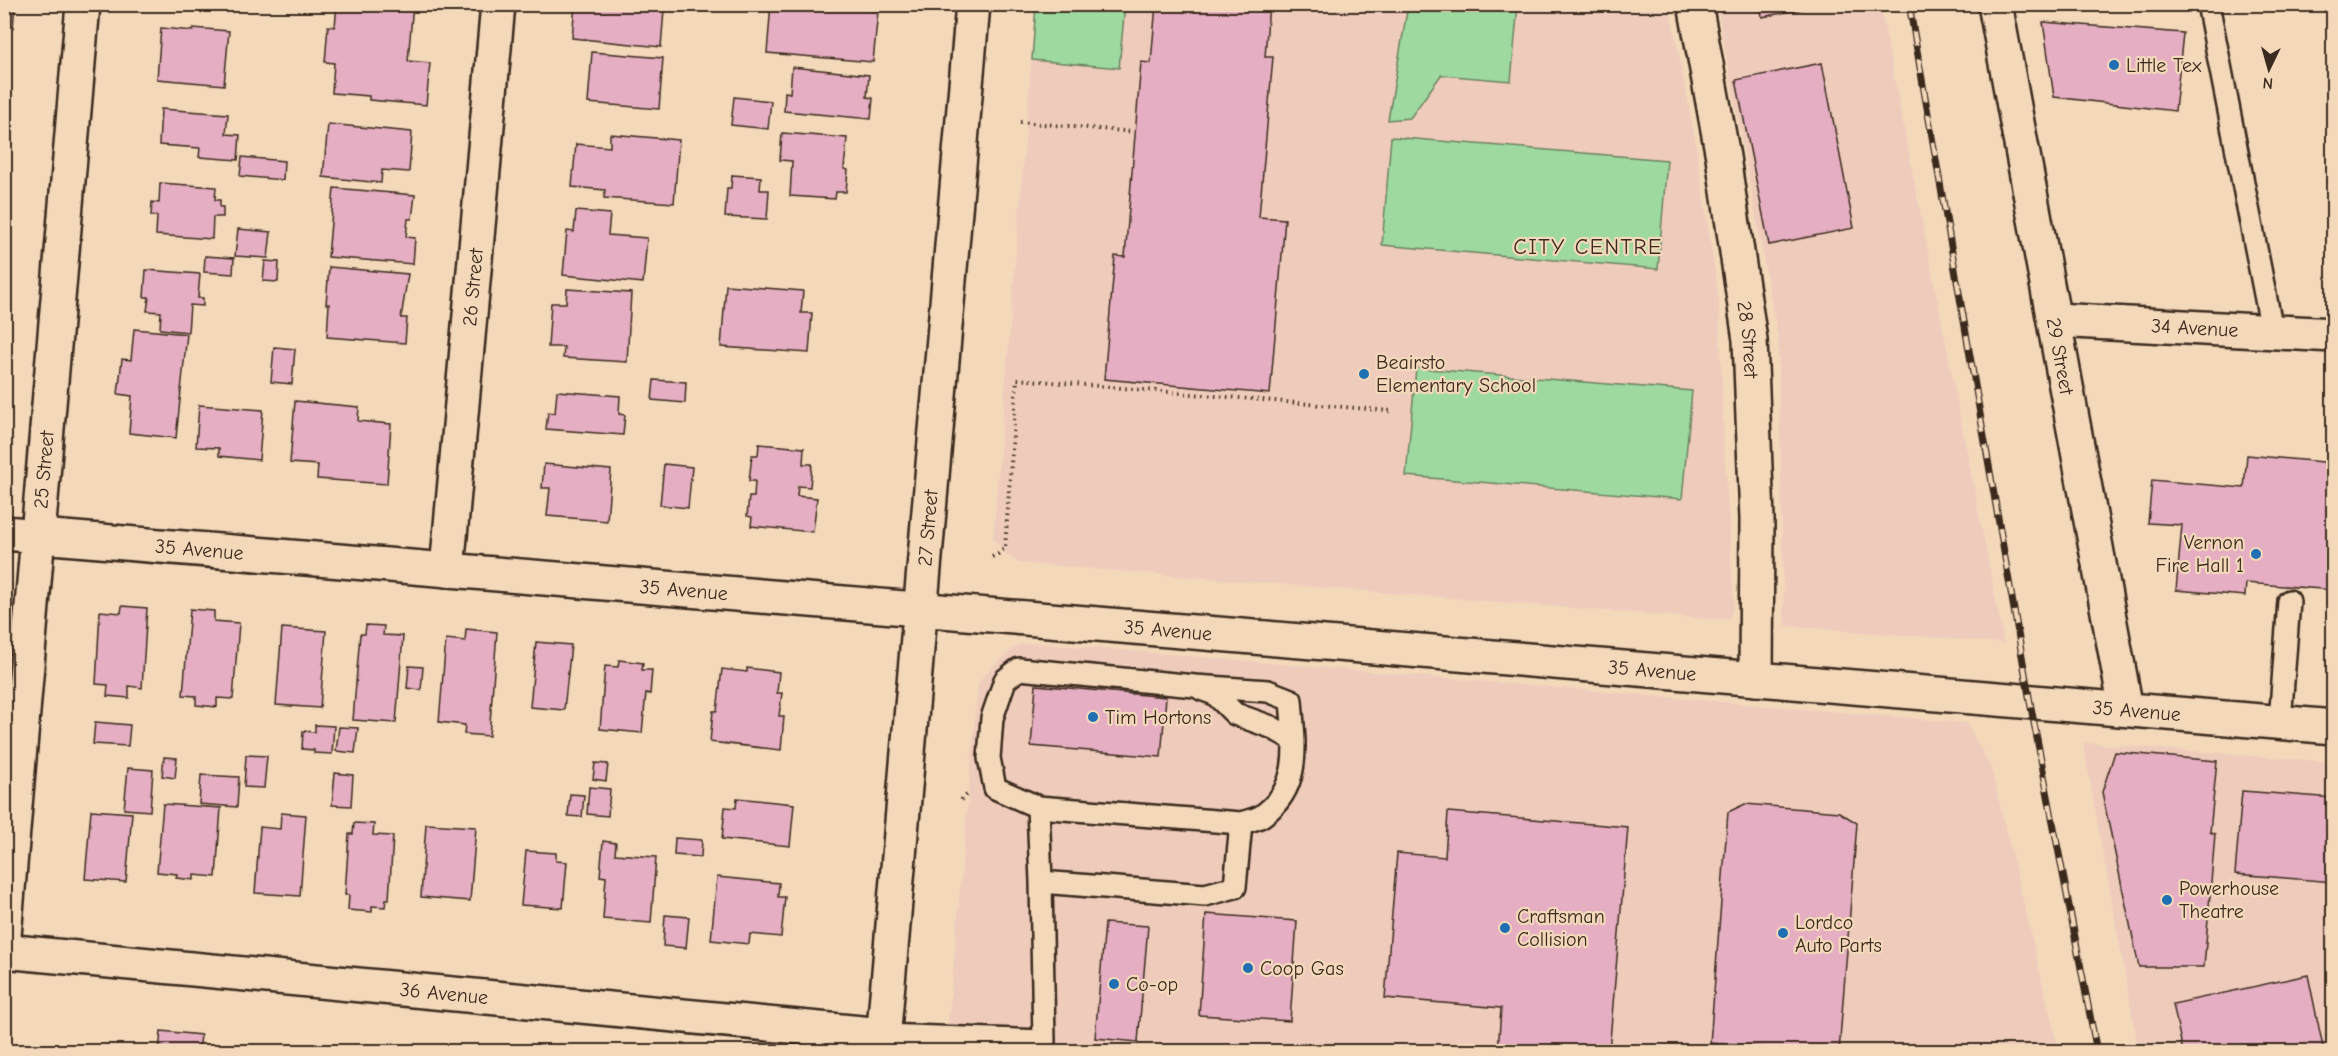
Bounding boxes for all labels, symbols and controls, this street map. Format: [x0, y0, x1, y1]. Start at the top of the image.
north arrow [2239, 39, 2299, 99]
place label: Little Tex [2126, 54, 2202, 77]
marker: Little Tex [2107, 58, 2121, 72]
text: N [2262, 74, 2274, 92]
district label: CITY CENTRE [1513, 234, 1663, 260]
street label: 26 Street [458, 246, 488, 327]
street label: 28 Street [1732, 299, 1763, 380]
street label: 34 Avenue [2150, 314, 2239, 342]
street label: 29 Street [2041, 316, 2079, 398]
place label: Beairsto Elementary School [1376, 351, 1536, 397]
marker: Beairsto Elementary School [1357, 367, 1371, 381]
street label: 25 Street [29, 429, 59, 510]
street label: 27 Street [913, 488, 943, 567]
place label: Vernon Fire Hall 1 [2156, 531, 2244, 577]
street label: 35 Avenue [154, 535, 244, 565]
marker: Vernon Fire Hall 1 [2249, 547, 2263, 561]
street label: 35 Avenue [639, 575, 729, 605]
street label: 35 Avenue [1123, 615, 1213, 646]
street label: 35 Avenue [1607, 656, 1697, 686]
street label: 35 Avenue [2091, 696, 2182, 726]
place label: Tim Hortons [1105, 706, 1211, 729]
marker: Tim Hortons [1086, 710, 1100, 724]
place label: Powerhouse Theatre [2179, 877, 2279, 923]
marker: Powerhouse Theatre [2160, 893, 2174, 907]
place label: Craftsman Collision [1517, 905, 1605, 951]
place label: Lordco Auto Parts [1795, 911, 1882, 957]
marker: Craftsman Collision [1498, 921, 1512, 935]
marker: Lordco Auto Parts [1776, 926, 1790, 940]
place label: Coop Gas [1260, 957, 1344, 980]
marker: Coop Gas [1241, 961, 1255, 975]
place label: Co-op [1126, 973, 1178, 996]
marker: Co-op [1107, 977, 1121, 991]
street label: 36 Avenue [399, 978, 489, 1009]

